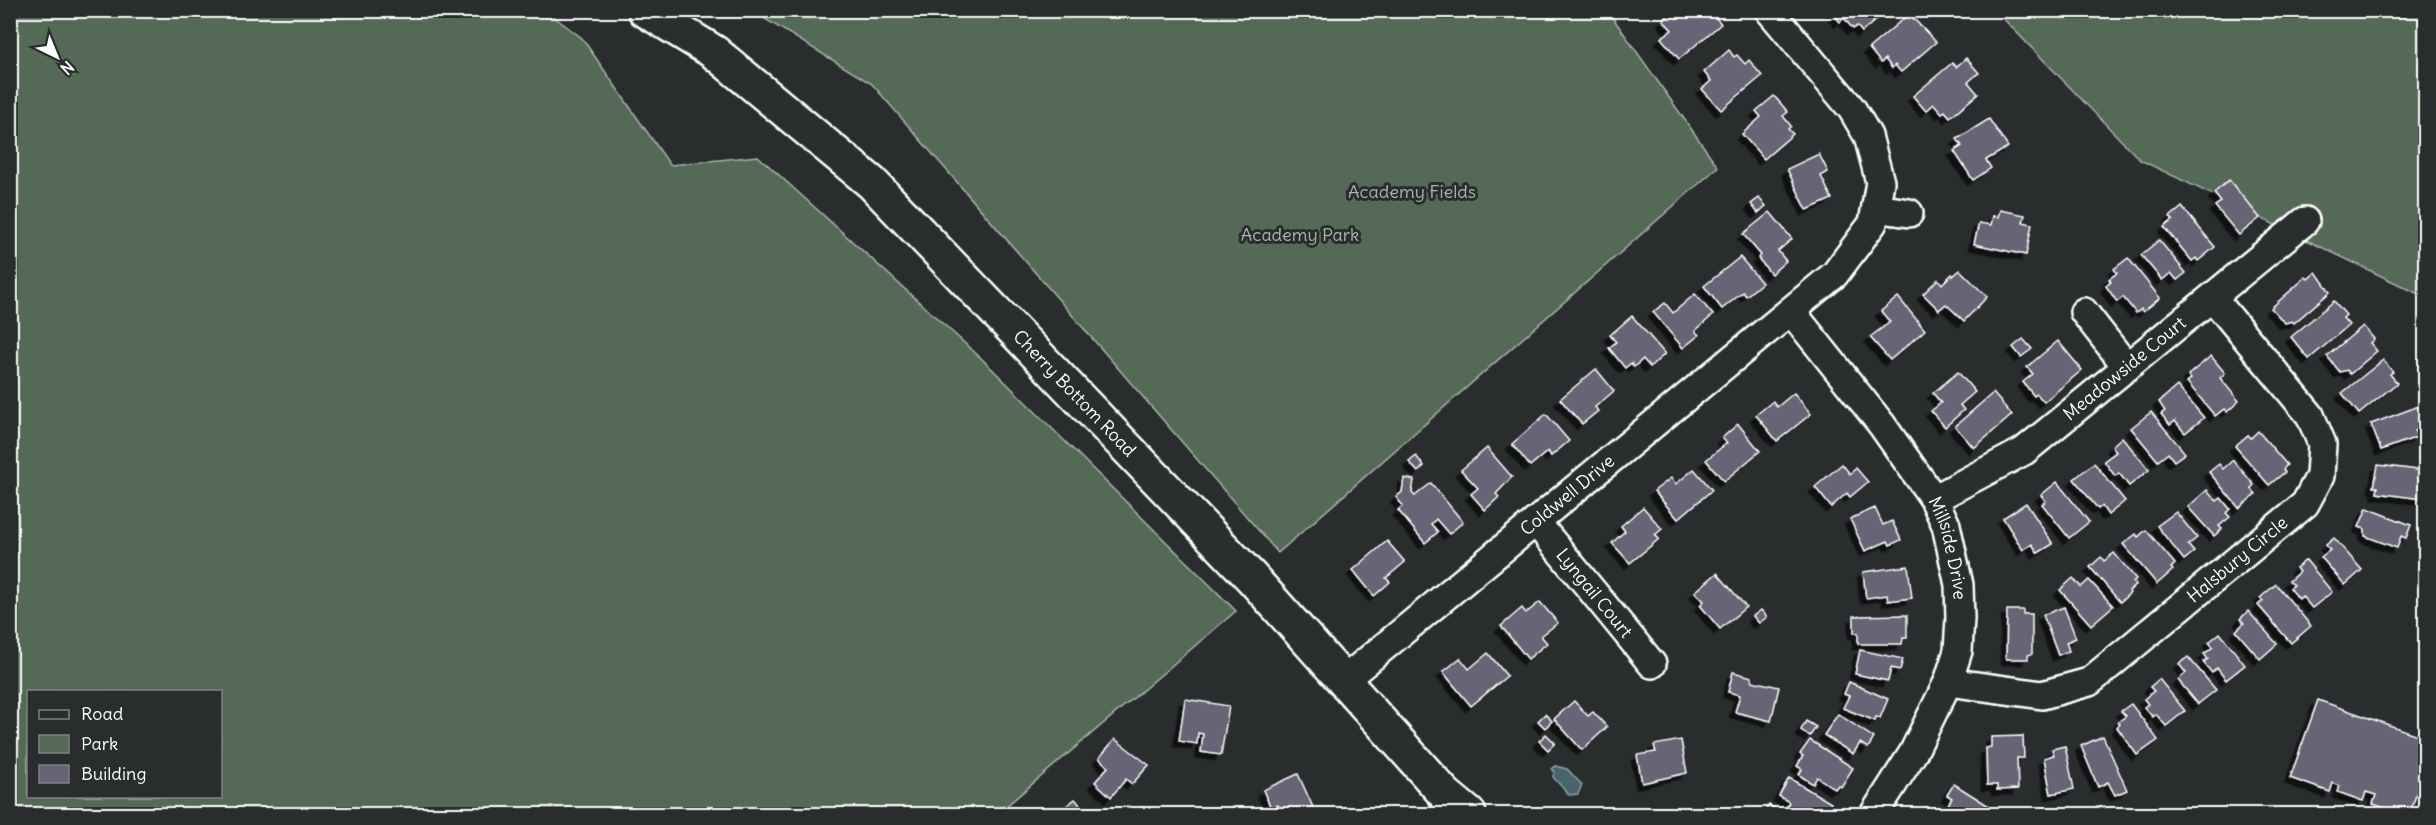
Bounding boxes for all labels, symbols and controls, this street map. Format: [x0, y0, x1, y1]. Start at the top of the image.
north arrow [27, 27, 87, 87]
text: N [56, 57, 78, 79]
park label: Academy Fields [1348, 180, 1476, 203]
park label: Academy Park [1241, 223, 1359, 246]
street label: Meadowside Court [2058, 311, 2190, 425]
street label: Cherry Bottom Road [1008, 325, 1141, 462]
street label: Coldwell Drive [1515, 449, 1619, 540]
street label: Millside Drive [1923, 493, 1971, 600]
street label: Halsbury Circle [2182, 511, 2292, 608]
street label: Lyngail Court [1551, 544, 1638, 642]
legend [27, 690, 222, 798]
text: Road [81, 702, 124, 725]
text: Park [81, 732, 118, 755]
text: Building [81, 762, 146, 785]

